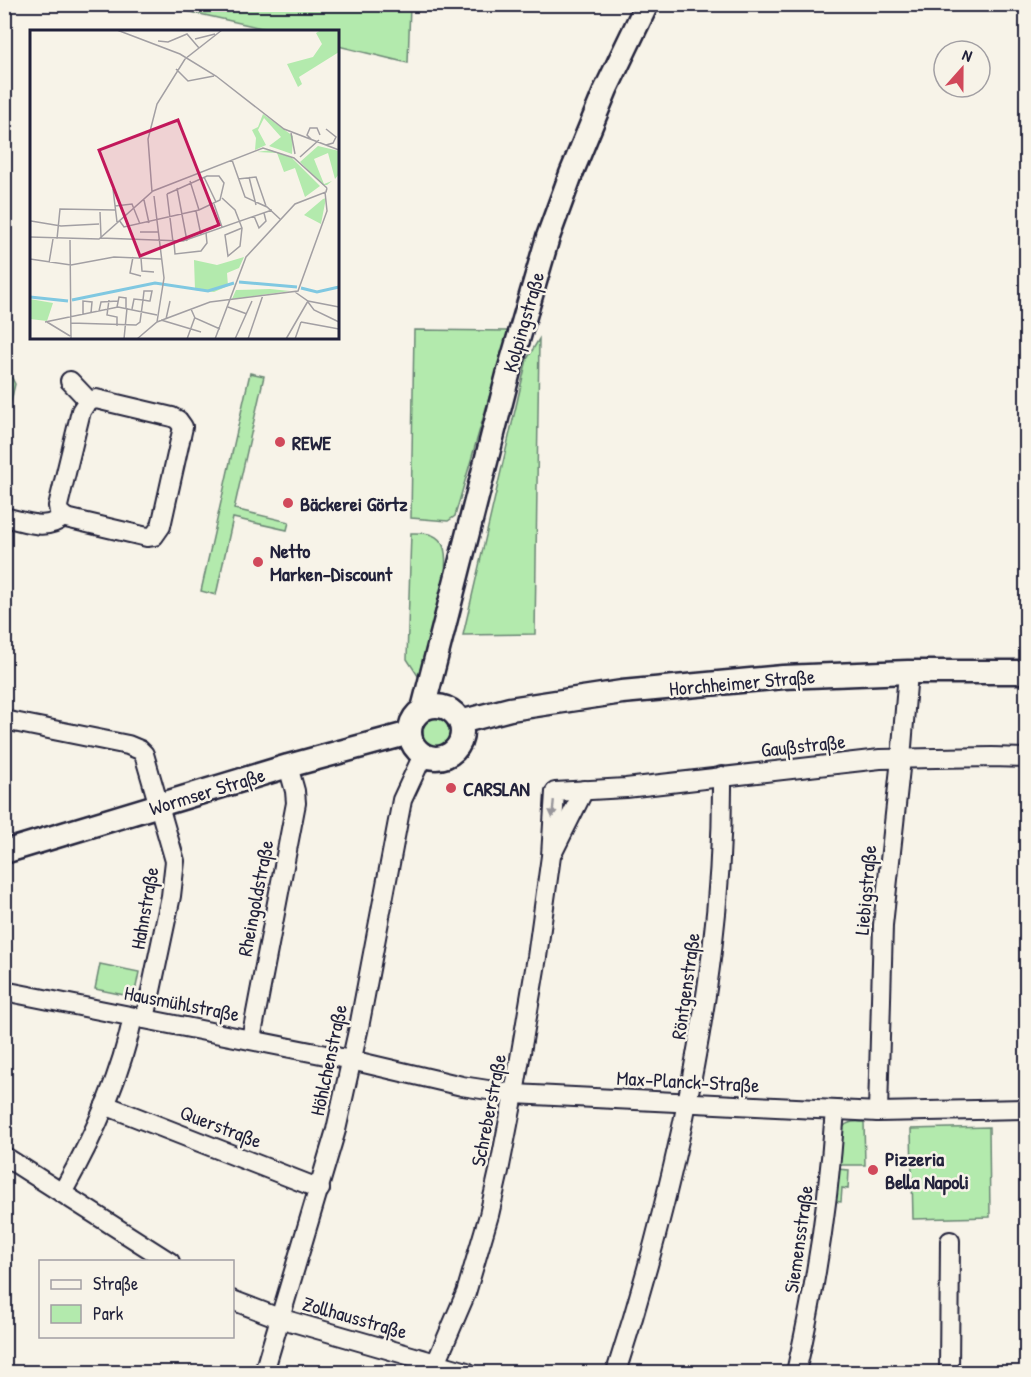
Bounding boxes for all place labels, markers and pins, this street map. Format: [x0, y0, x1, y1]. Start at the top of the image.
place label: REWE [292, 429, 331, 456]
marker: REWE [273, 435, 287, 449]
place label: Bäckerei Görtz [300, 490, 408, 517]
marker: Bäckerei Görtz [281, 496, 295, 510]
place label: Netto Marken-Discount [270, 537, 393, 587]
marker: Netto Marken-Discount [251, 555, 265, 569]
place label: CARSLAN [463, 775, 530, 802]
marker: CARSLAN [444, 781, 458, 795]
place label: Pizzeria Bella Napoli [885, 1145, 969, 1196]
marker: Pizzeria Bella Napoli [866, 1163, 880, 1177]

